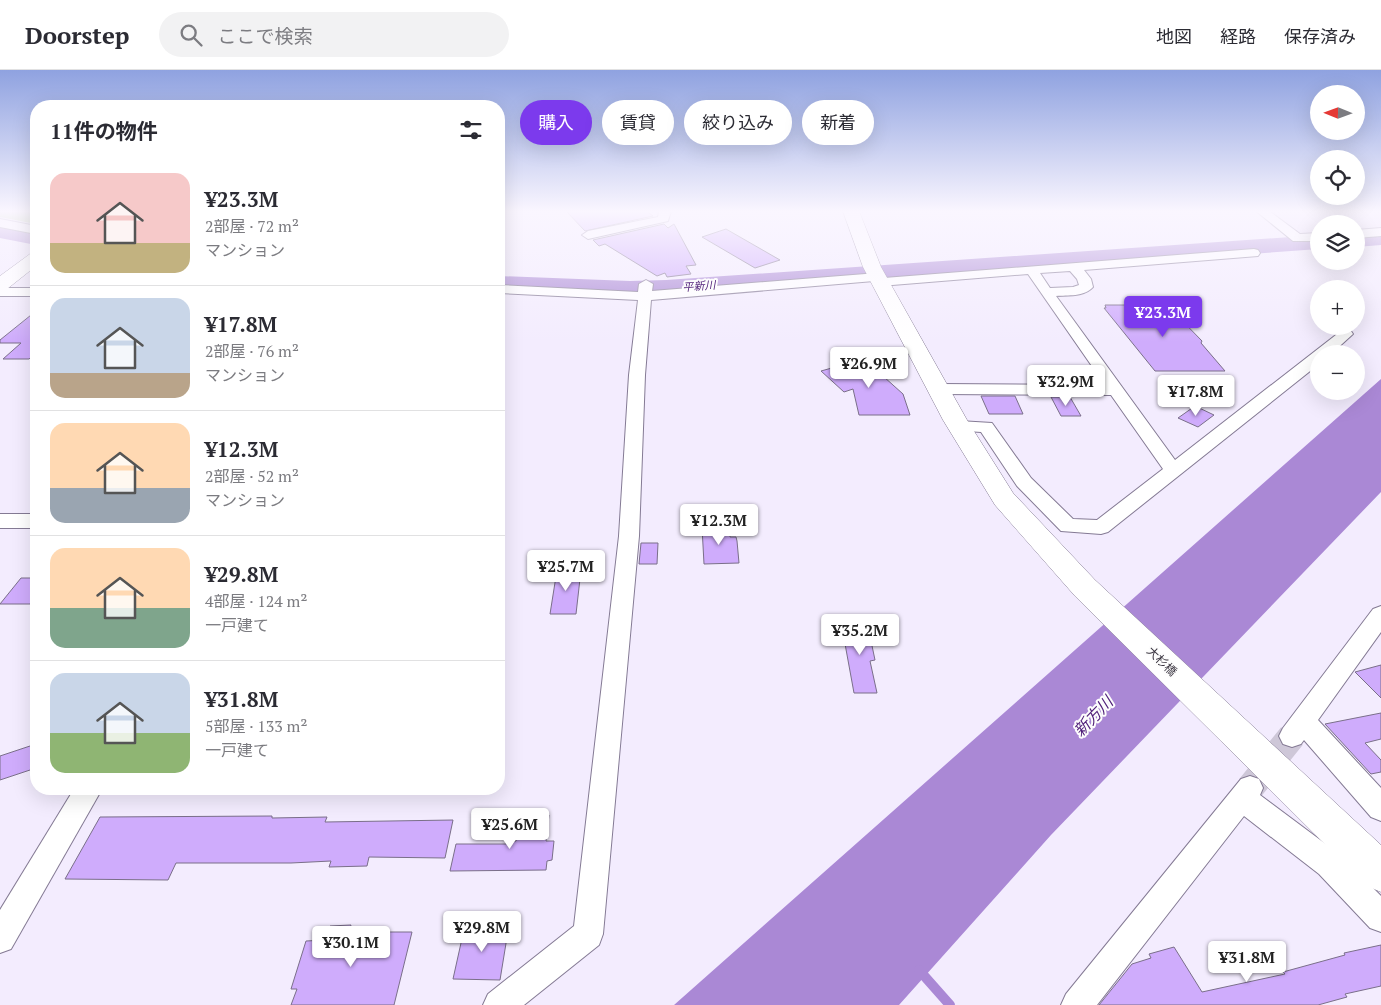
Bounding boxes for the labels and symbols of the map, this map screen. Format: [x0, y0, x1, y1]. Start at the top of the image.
north arrow [1310, 85, 1365, 140]
water label: 平新川 [682, 278, 717, 294]
pin: ¥23.3M [1122, 296, 1204, 338]
pin: ¥26.9M [828, 346, 910, 389]
pin: ¥32.9M [1025, 364, 1107, 407]
pin: ¥17.8M [1155, 374, 1237, 417]
pin: ¥12.3M [678, 504, 760, 546]
pin: ¥25.7M [525, 550, 607, 592]
pin: ¥35.2M [819, 614, 901, 656]
street label: 大杉橋 [1144, 643, 1180, 679]
water label: 新方川 [1068, 690, 1119, 741]
pin: ¥25.6M [469, 808, 551, 850]
pin: ¥29.8M [441, 910, 523, 953]
pin: ¥30.1M [310, 926, 392, 968]
pin: ¥31.8M [1206, 940, 1288, 983]

